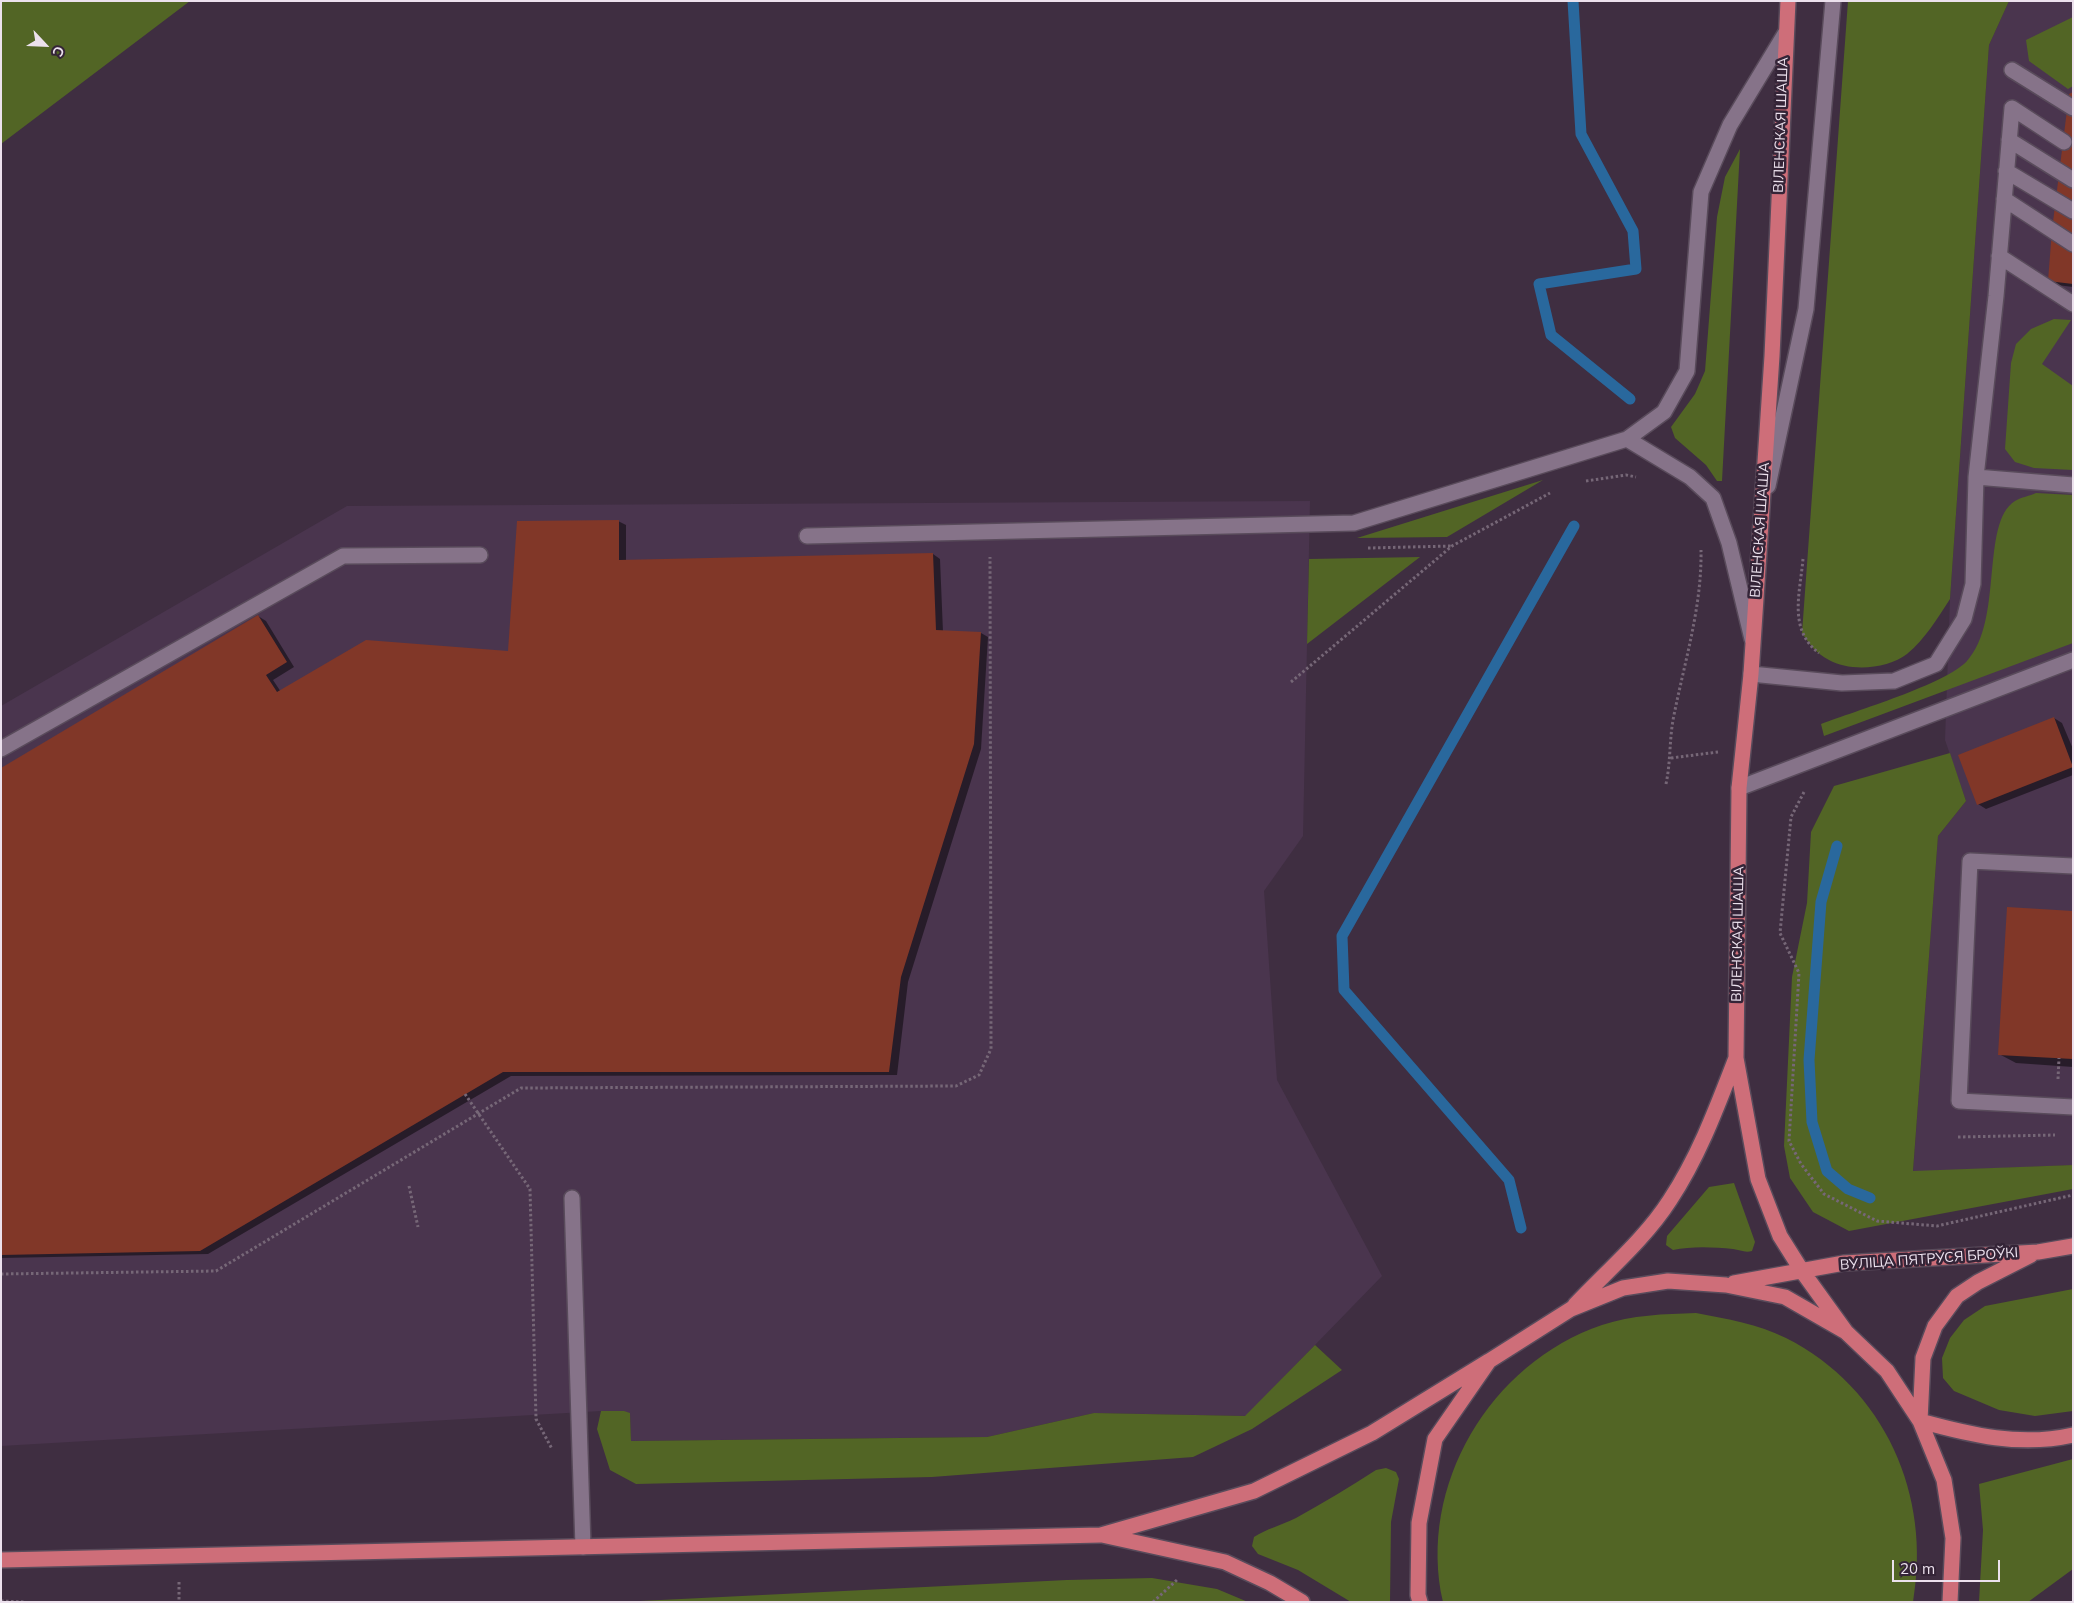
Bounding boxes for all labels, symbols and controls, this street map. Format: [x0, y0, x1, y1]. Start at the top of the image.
north arrow [20, 20, 70, 70]
text: С [48, 43, 69, 59]
street label: ВІЛЕНСКАЯ ШАША [1770, 57, 1792, 193]
street label: ВІЛЕНСКАЯ ШАША [1747, 462, 1773, 598]
street label: ВІЛЕНСКАЯ ШАША [1728, 866, 1748, 1002]
street label: ВУЛІЦА ПЯТРУСЯ БРОЎКІ [1839, 1244, 2019, 1274]
scale bar [1894, 1550, 2002, 1582]
text: 20 m [1900, 1559, 1935, 1578]

